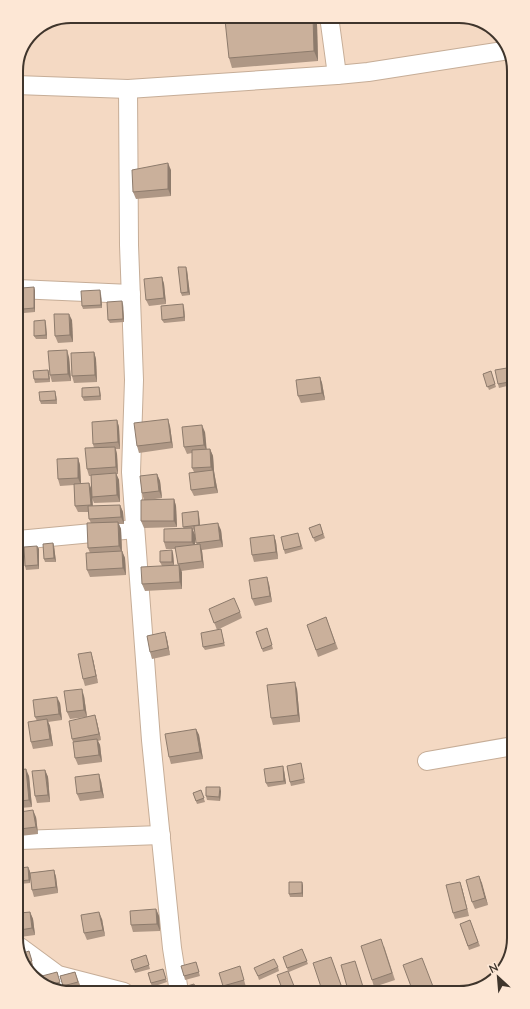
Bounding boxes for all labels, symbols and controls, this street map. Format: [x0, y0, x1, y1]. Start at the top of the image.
north arrow [478, 957, 518, 997]
text: N [487, 960, 500, 975]

